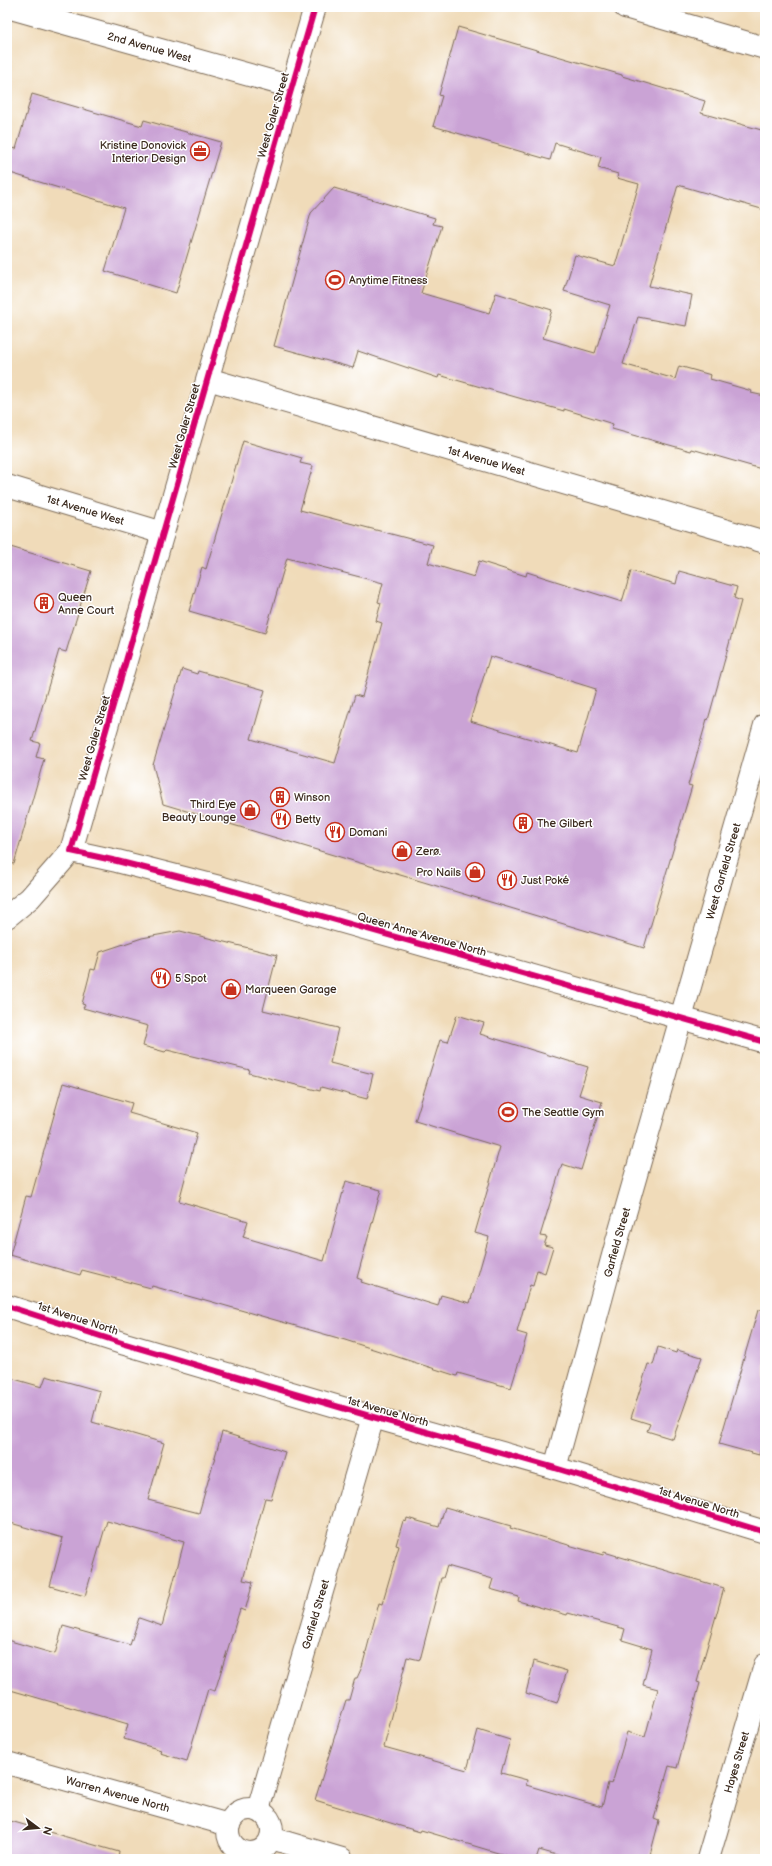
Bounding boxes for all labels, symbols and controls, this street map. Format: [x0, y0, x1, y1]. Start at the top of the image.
street label: 2nd Avenue West [106, 30, 193, 66]
street label: West Galer Street [255, 70, 292, 159]
place label: Kristine Donovick Interior Design [100, 139, 187, 165]
office icon: Kristine Donovick Interior Design [189, 140, 211, 162]
sports icon: Anytime Fitness [324, 269, 346, 291]
place label: Anytime Fitness [349, 274, 428, 287]
street label: West Galer Street [166, 381, 203, 470]
street label: 1st Avenue West [446, 443, 527, 479]
street label: 1st Avenue West [45, 492, 126, 528]
place label: Queen Anne Court [58, 591, 115, 617]
building icon: Queen Anne Court [33, 592, 55, 614]
street label: West Galer Street [76, 693, 113, 782]
building icon: Winson [269, 786, 291, 808]
place label: Winson [294, 791, 330, 804]
place label: Third Eye Beauty Lounge [162, 798, 236, 824]
shop icon: Third Eye Beauty Lounge [239, 799, 261, 821]
restaurant icon: Betty [270, 808, 292, 830]
building icon: The Gilbert [512, 812, 534, 834]
place label: Betty [295, 813, 321, 826]
place label: The Gilbert [537, 817, 593, 830]
restaurant icon: Domani [324, 821, 346, 843]
street label: West Garfield Street [704, 821, 744, 921]
place label: Domani [349, 826, 387, 839]
shop icon: Zerø. [391, 840, 413, 862]
place label: Zerø. [415, 845, 441, 858]
shop icon: Pro Nails [464, 861, 486, 883]
place label: Pro Nails [416, 866, 462, 879]
restaurant icon: Just Poké [496, 869, 518, 891]
place label: Just Poké [521, 874, 570, 887]
street label: Queen Anne Avenue North [356, 910, 488, 959]
restaurant icon: 5 Spot [150, 967, 172, 989]
place label: 5 Spot [175, 972, 207, 985]
shop icon: Marqueen Garage [220, 978, 242, 1000]
place label: Marqueen Garage [245, 983, 337, 996]
sports icon: The Seattle Gym [497, 1101, 519, 1123]
place label: The Seattle Gym [522, 1106, 604, 1119]
street label: Garfield Street [601, 1205, 633, 1279]
street label: 1st Avenue North [36, 1299, 120, 1338]
street label: 1st Avenue North [346, 1394, 430, 1429]
street label: 1st Avenue North [657, 1484, 741, 1521]
street label: Garfield Street [299, 1577, 332, 1651]
street label: Hayes Street [722, 1729, 752, 1795]
street label: Warren Avenue North [64, 1774, 171, 1815]
north arrow [18, 1808, 58, 1848]
text: N [40, 1825, 55, 1836]

